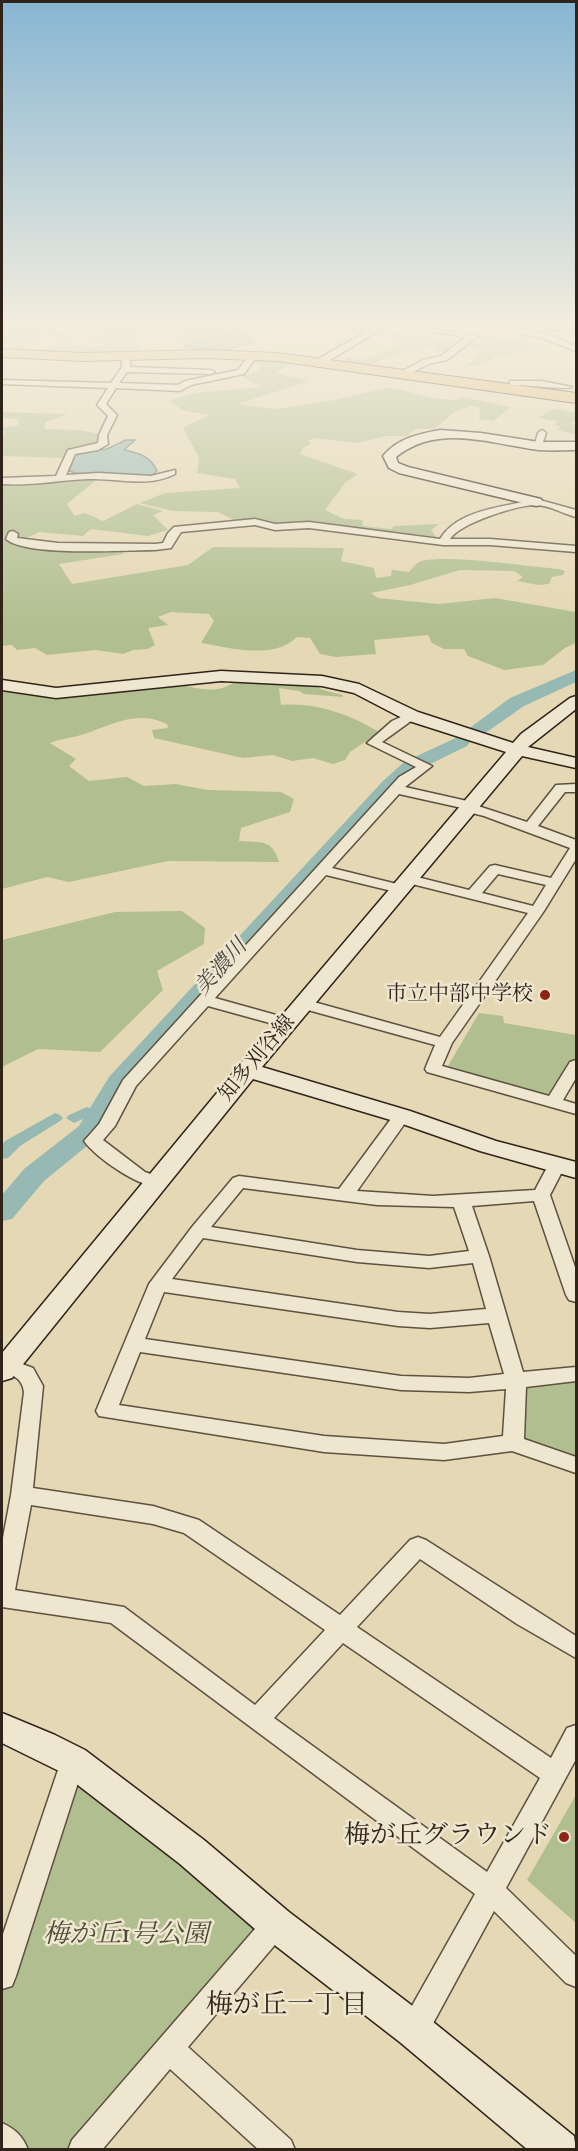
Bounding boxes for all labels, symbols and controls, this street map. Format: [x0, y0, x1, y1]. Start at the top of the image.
water label: 美濃川 [190, 935, 254, 1001]
place label: 市立中部中学校 [386, 982, 533, 1008]
marker: 市立中部中学校 [538, 988, 552, 1002]
street label: 知多刈谷線 [215, 1011, 301, 1107]
place label: 梅が丘グラウンド [344, 1821, 552, 1853]
marker: 梅が丘グラウンド [557, 1830, 571, 1844]
park label: 梅が丘1号公園 [43, 1920, 209, 1952]
district label: 梅が丘一丁目 [206, 1991, 368, 2023]

